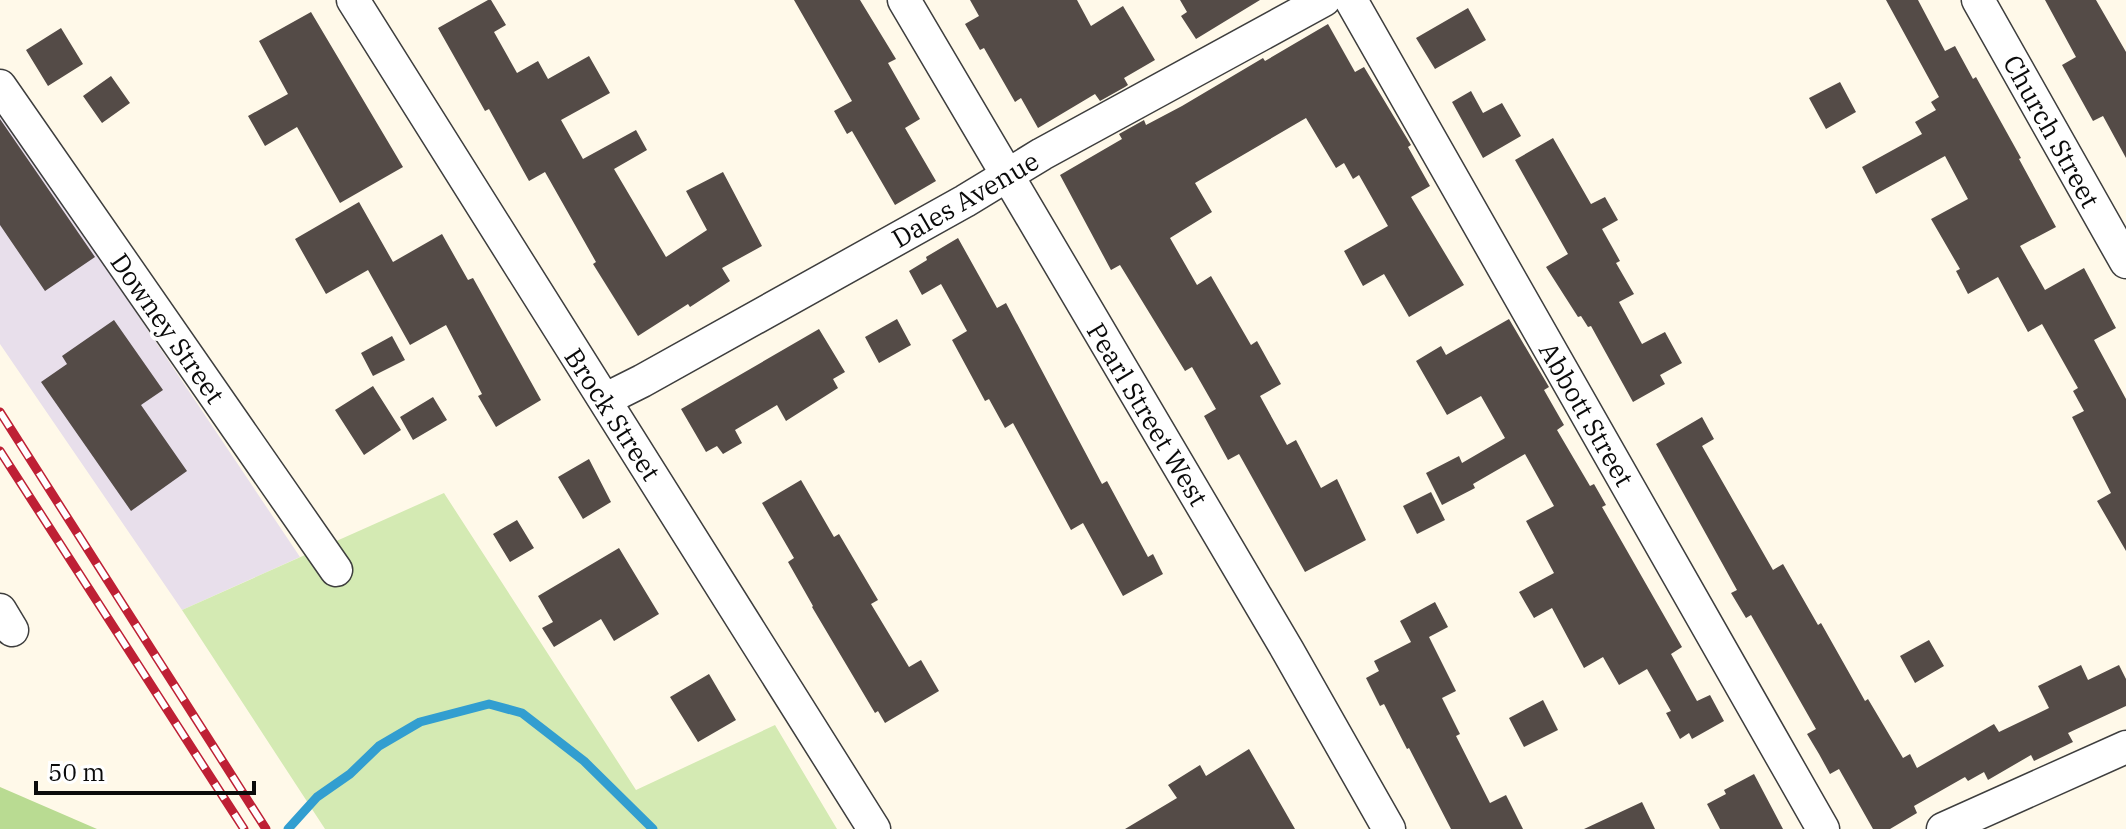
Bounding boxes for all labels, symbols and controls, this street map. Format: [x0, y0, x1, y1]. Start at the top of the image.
street label: Church Street [1996, 49, 2108, 213]
street label: Dales Avenue [885, 143, 1045, 255]
street label: Downey Street [103, 246, 233, 410]
street label: Pearl Street West [1080, 316, 1216, 512]
street label: Abbott Street [1532, 336, 1642, 492]
street label: Brock Street [557, 341, 669, 487]
scale bar [36, 745, 254, 795]
text: 50 m [48, 756, 105, 788]

